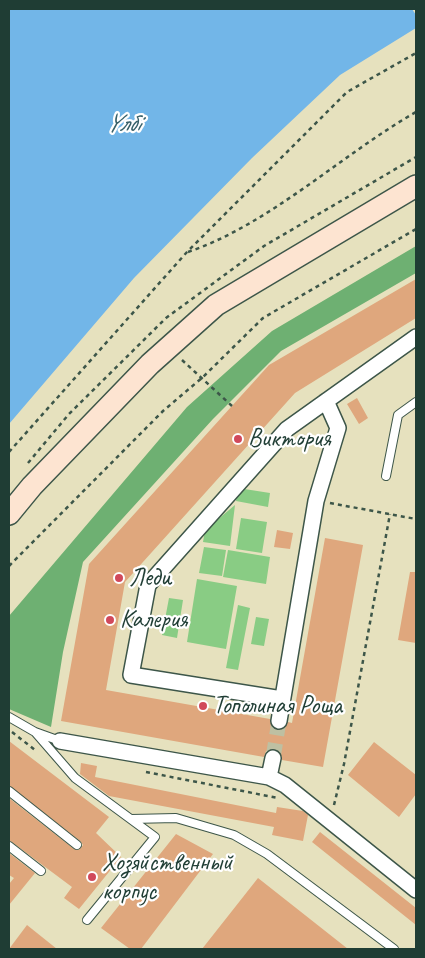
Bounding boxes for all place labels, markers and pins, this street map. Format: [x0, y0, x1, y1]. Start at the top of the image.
place label: Виктория [248, 424, 331, 454]
marker: Виктория [232, 433, 244, 445]
place label: Леди [129, 563, 171, 593]
marker: Леди [113, 572, 125, 584]
place label: Калерия [120, 605, 187, 635]
marker: Калерия [104, 614, 116, 626]
place label: Тополиная Роща [213, 691, 342, 721]
marker: Тополиная Роща [197, 700, 209, 712]
place label: Хозяйственный корпус [102, 848, 232, 907]
marker: Хозяйственный корпус [86, 871, 98, 883]

